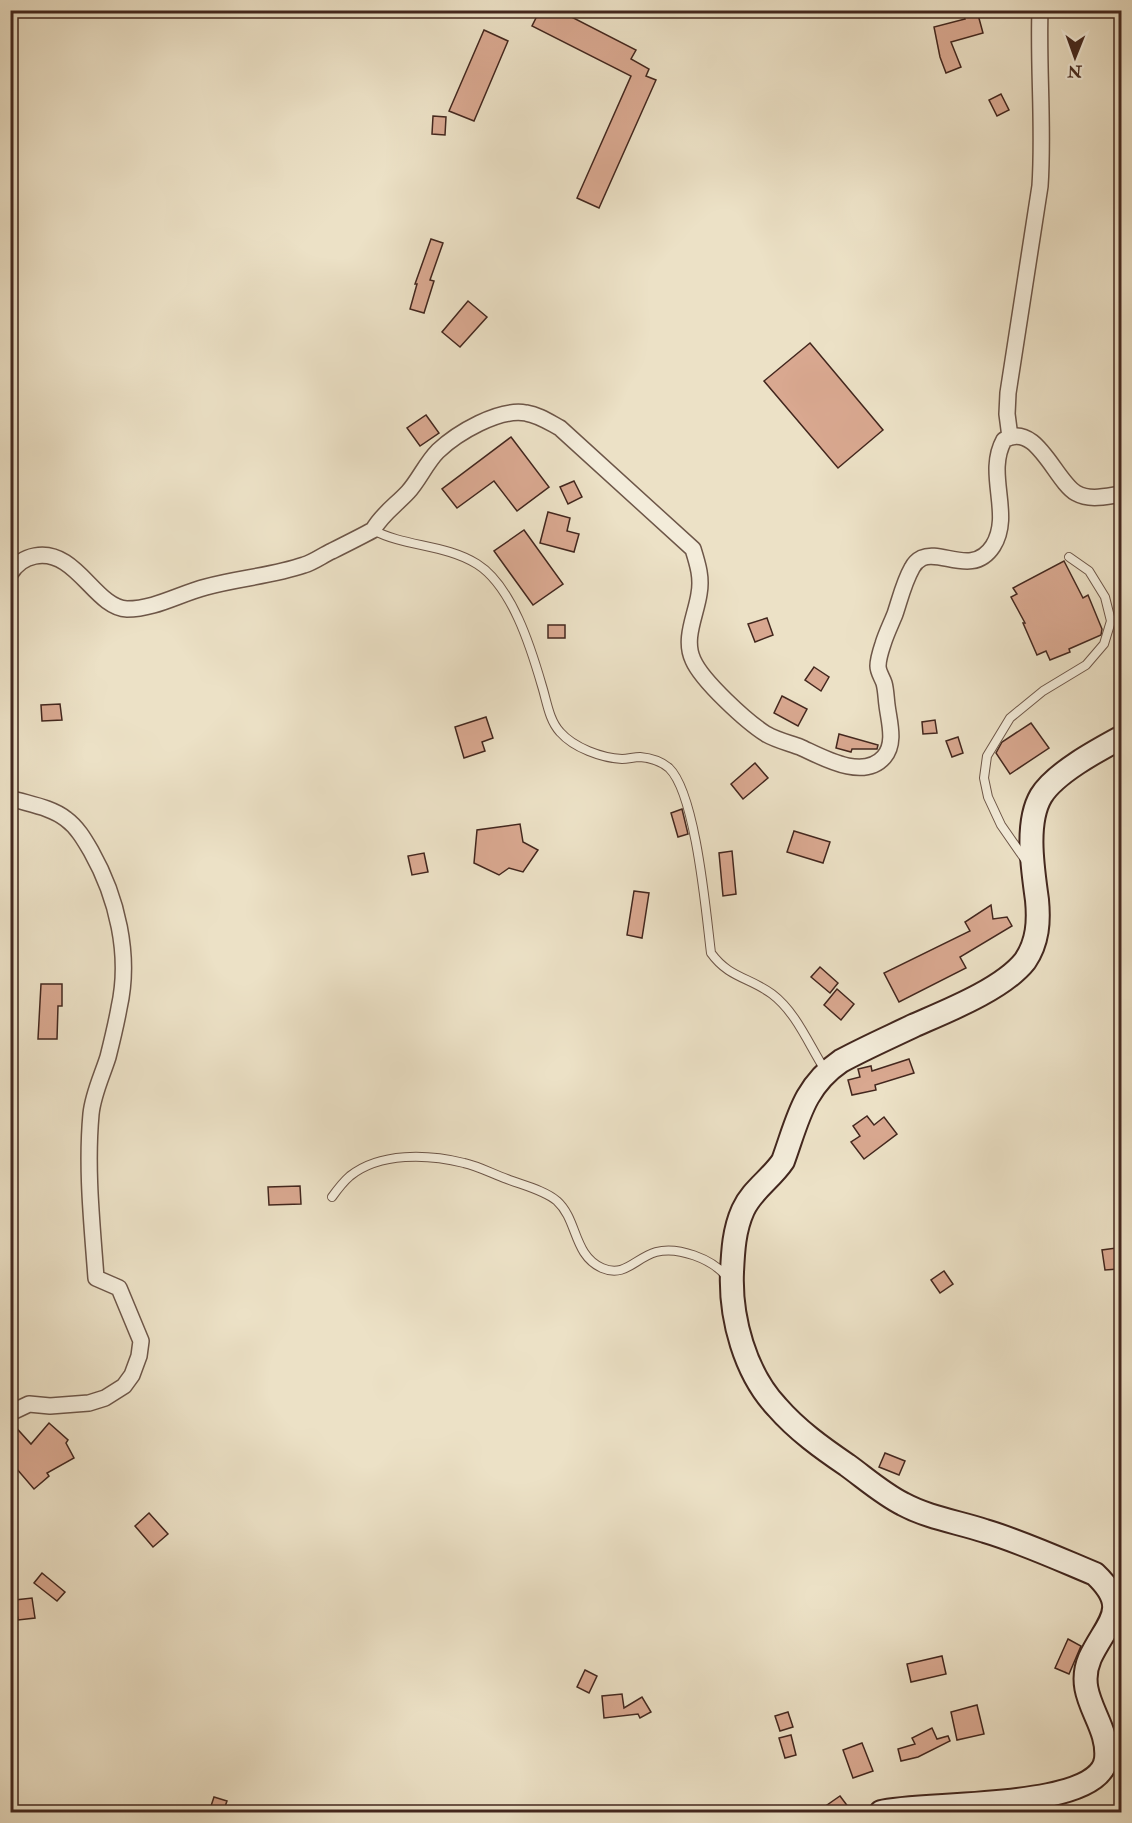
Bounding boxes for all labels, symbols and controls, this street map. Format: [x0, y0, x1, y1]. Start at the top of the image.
north arrow [1045, 27, 1105, 87]
text: N [1067, 61, 1083, 81]

